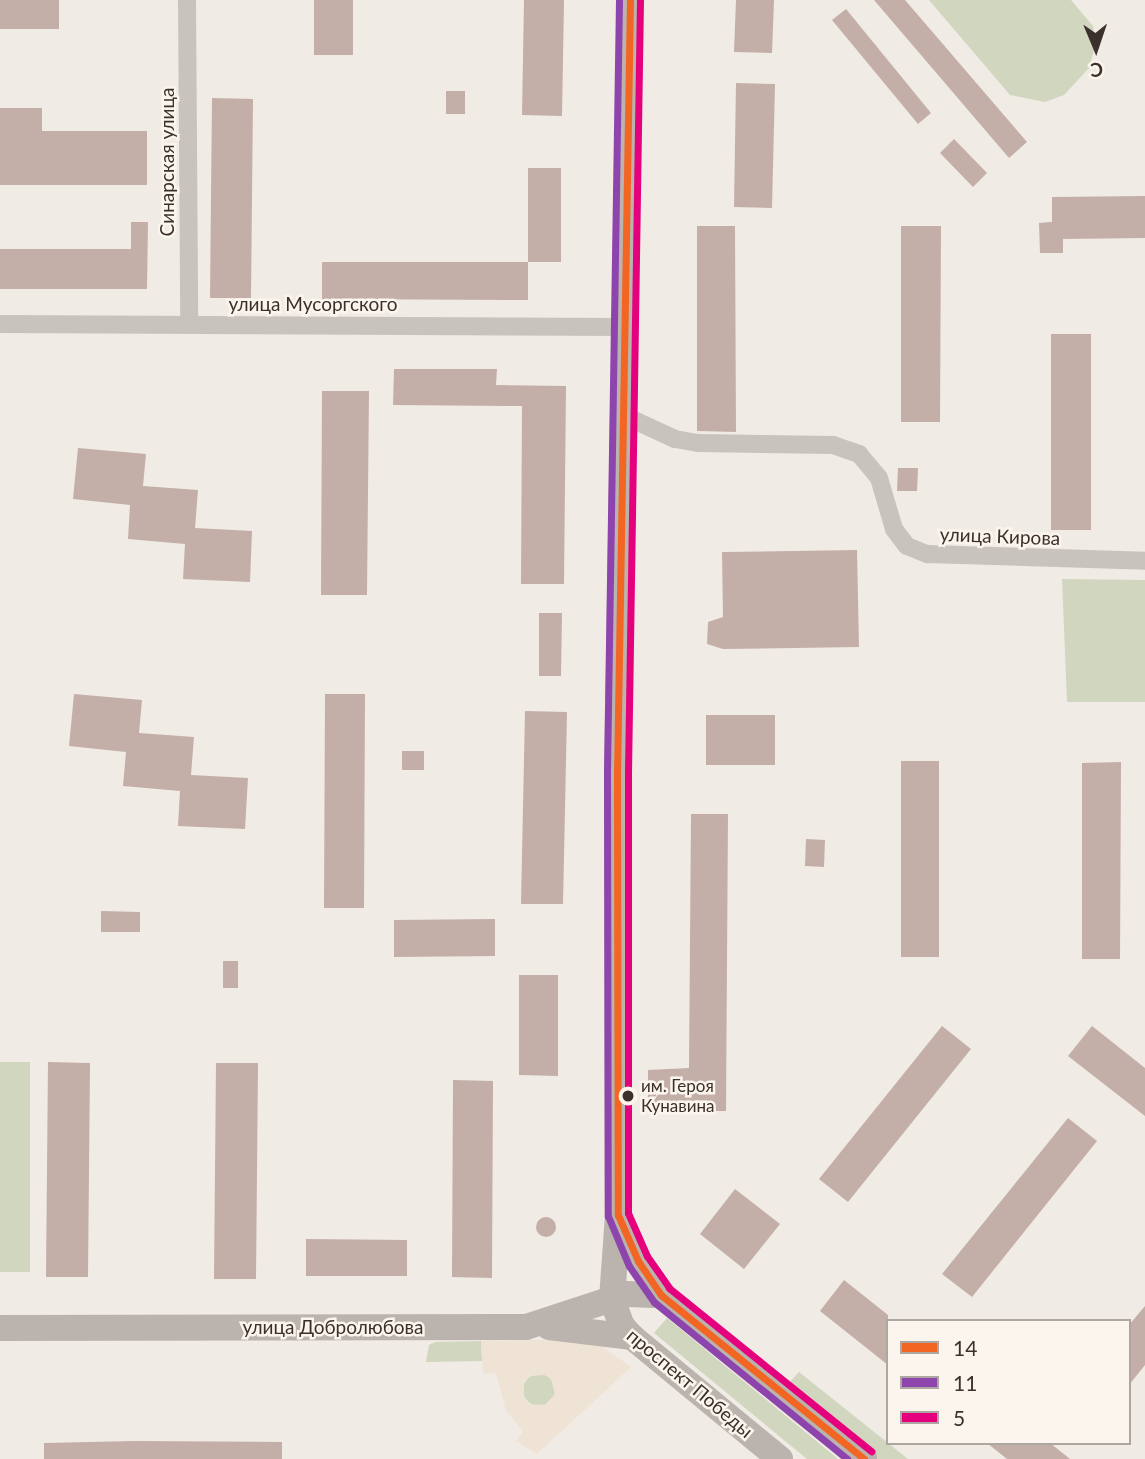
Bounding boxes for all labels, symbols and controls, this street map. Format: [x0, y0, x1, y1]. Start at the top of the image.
north arrow [1061, 14, 1131, 84]
text: С [1090, 59, 1103, 82]
street label: Синарская улица [156, 88, 178, 236]
street label: улица Мусоргского [229, 293, 397, 315]
street label: улица Кирова [939, 523, 1061, 549]
place label: им. Героя Кунавина [641, 1076, 715, 1116]
marker: им. Героя Кунавина [621, 1089, 635, 1103]
street label: улица Добролюбова [243, 1316, 423, 1338]
legend [886, 1319, 1131, 1445]
street label: проспект Победы [622, 1324, 758, 1442]
text: 14 [953, 1335, 977, 1360]
text: 11 [953, 1370, 977, 1395]
text: 5 [953, 1405, 965, 1430]

